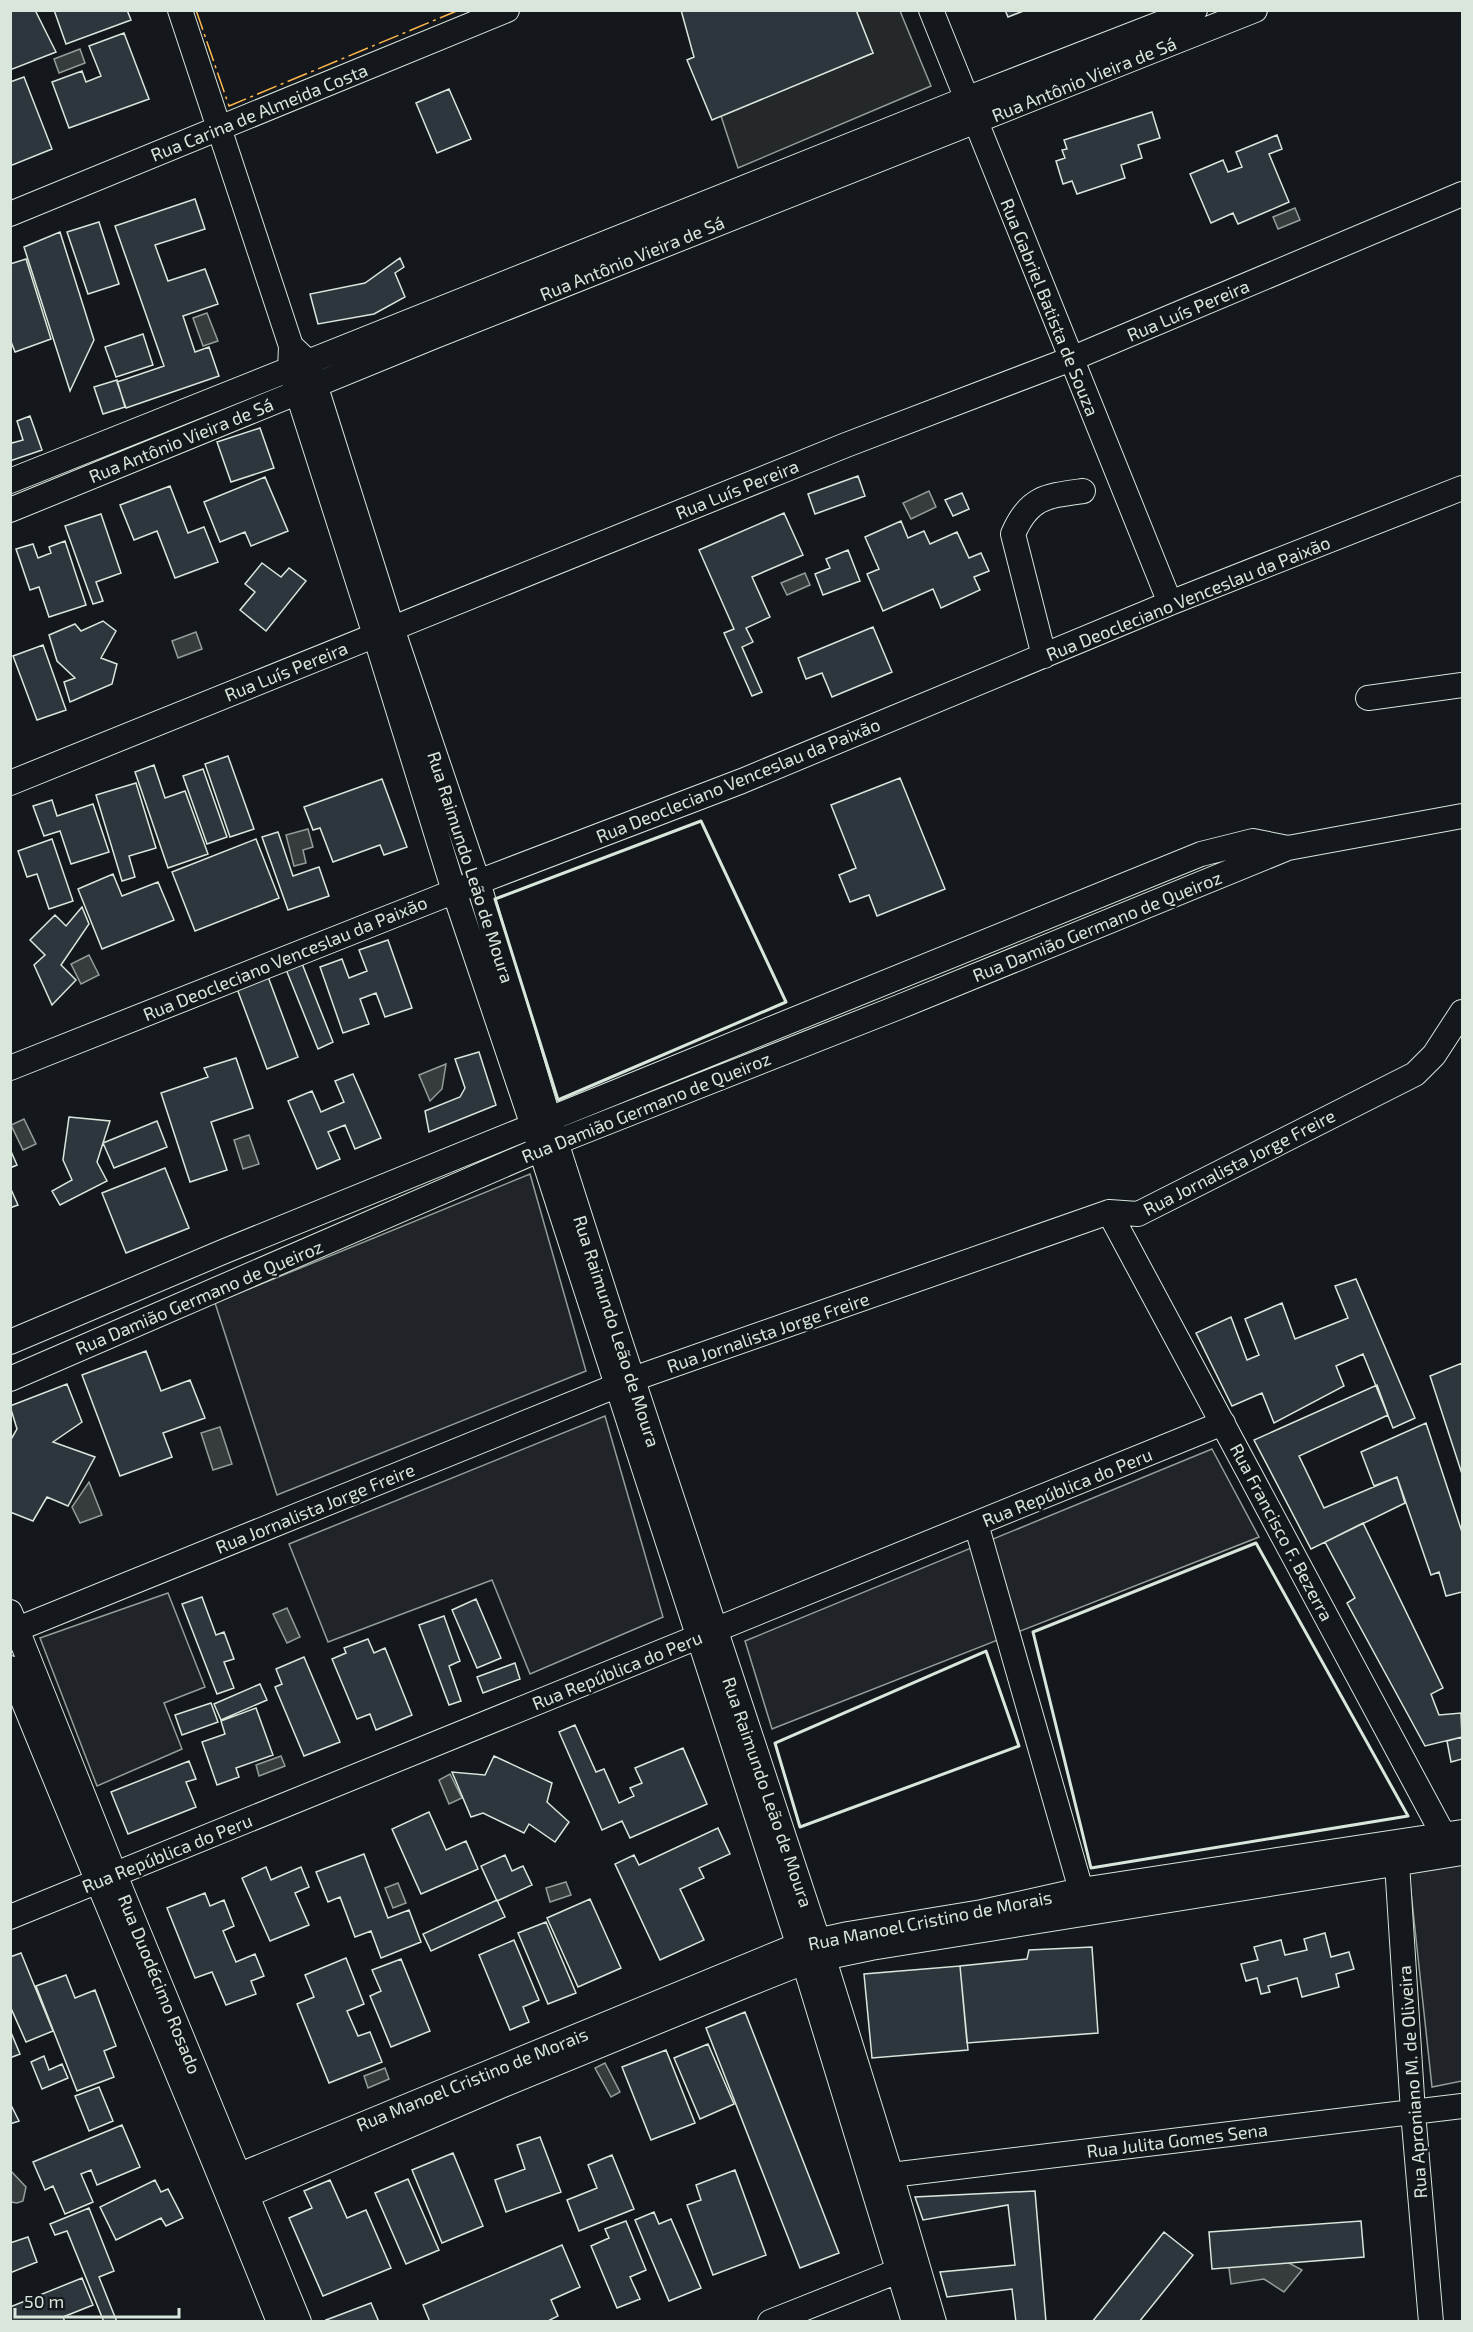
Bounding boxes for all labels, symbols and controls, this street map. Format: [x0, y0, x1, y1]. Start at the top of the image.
street label: Rua Antônio Vieira de Sá [989, 32, 1179, 126]
street label: Rua Carina de Almeida Costa [147, 58, 371, 166]
street label: Rua Gabriel Batista de Souza [996, 195, 1104, 419]
street label: Rua Antônio Vieira de Sá [537, 211, 727, 305]
street label: Rua Luís Pereira [1123, 274, 1253, 346]
street label: Rua Antônio Vieira de Sá [86, 393, 276, 487]
street label: Rua Luís Pereira [672, 454, 802, 524]
street label: Rua Deocleciano Venceslau da Paixão [1043, 531, 1333, 665]
street label: Rua Luís Pereira [221, 636, 351, 706]
street label: Rua Deocleciano Venceslau da Paixão [593, 713, 883, 847]
street label: Rua Raimundo Leão de Moura [423, 748, 519, 986]
street label: Rua Damião Germano de Queiroz [969, 866, 1225, 986]
street label: Rua Deocleciano Venceslau da Paixão [140, 891, 430, 1025]
street label: Rua Damião Germano de Queiroz [518, 1047, 774, 1167]
street label: Rua Jornalista Jorge Freire [1139, 1104, 1339, 1220]
street label: Rua Raimundo Leão de Moura [569, 1212, 665, 1450]
street label: Rua Damião Germano de Queiroz [72, 1235, 326, 1359]
street label: Rua Jornalista Jorge Freire [664, 1287, 872, 1377]
street label: Rua Francisco F. Bezerra [1226, 1439, 1338, 1625]
street label: Rua República do Peru [979, 1443, 1155, 1531]
street label: Rua Jornalista Jorge Freire [212, 1458, 418, 1558]
street label: Rua República do Peru [529, 1626, 705, 1714]
street label: Rua Raimundo Leão de Moura [718, 1674, 818, 1910]
street label: Rua República do Peru [79, 1809, 255, 1897]
street label: Rua Manoel Cristino de Morais [806, 1886, 1054, 1954]
street label: Rua Duodécimo Rosado [114, 1891, 206, 2077]
street label: Rua Aproniano M. de Oliveira [1393, 1965, 1431, 2199]
street label: Rua Manoel Cristino de Morais [353, 2022, 591, 2136]
street label: Rua Julita Gomes Sena [1085, 2118, 1269, 2162]
scale bar [15, 2281, 178, 2319]
text: 50 m [24, 2290, 64, 2312]

